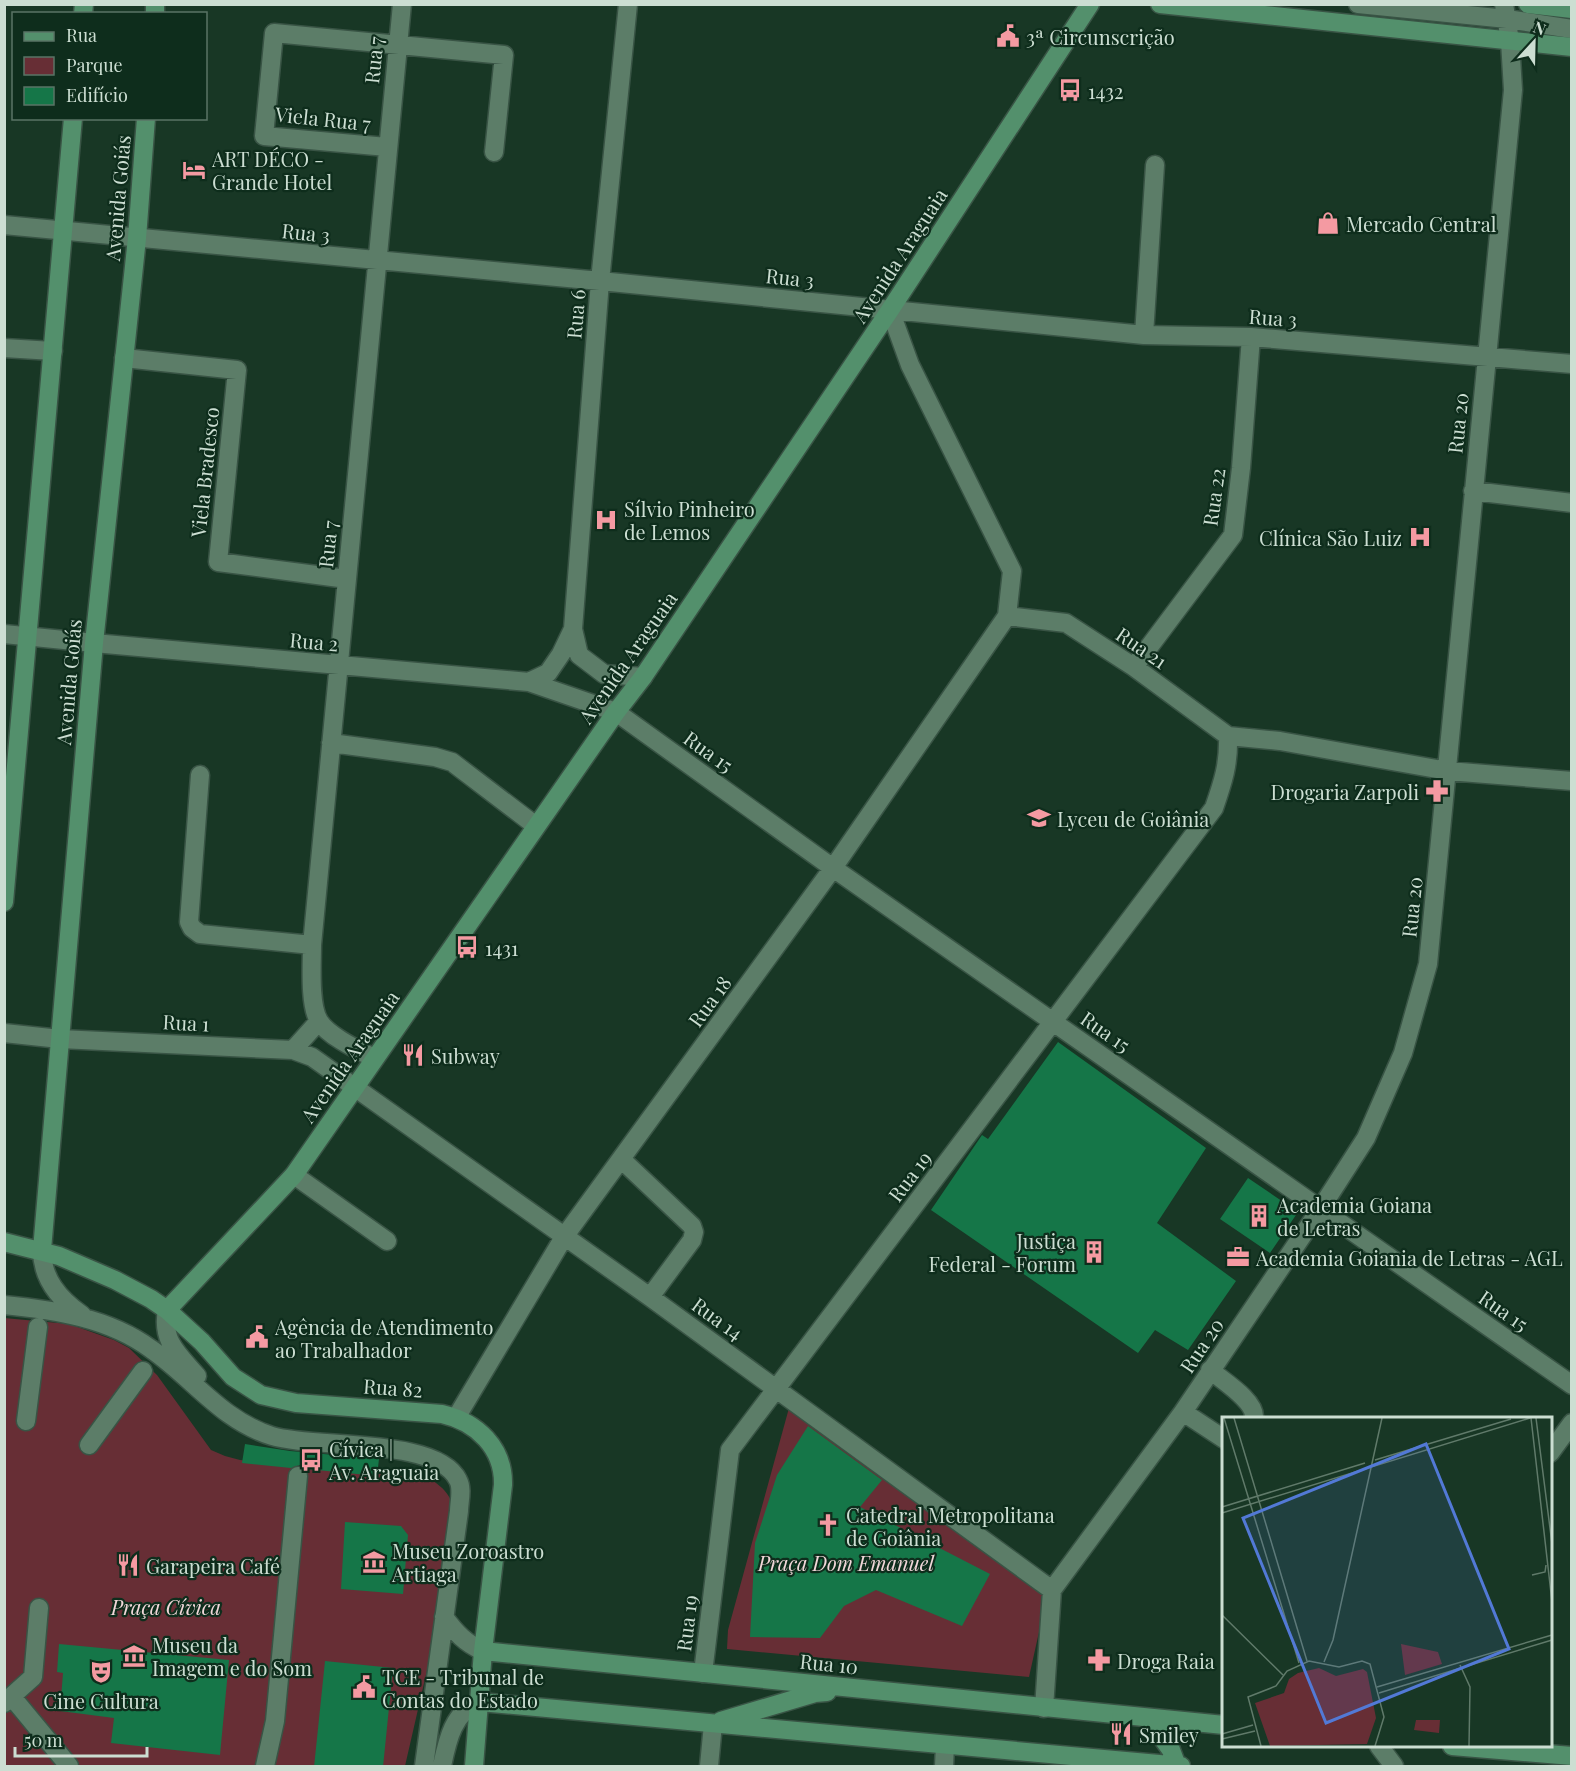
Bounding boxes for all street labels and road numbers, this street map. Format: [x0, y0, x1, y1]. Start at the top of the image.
street label: Rua 7 [357, 35, 389, 85]
street label: Viela Rua 7 [273, 99, 372, 136]
street label: Avenida Goiás [98, 134, 136, 263]
street label: Avenida Araguaia [845, 183, 953, 328]
street label: Rua 3 [281, 216, 331, 248]
street label: Rua 3 [765, 261, 815, 293]
street label: Rua 6 [559, 288, 591, 340]
street label: Rua 3 [1248, 302, 1298, 332]
street label: Rua 20 [1440, 391, 1474, 455]
street label: Viela Bradesco [184, 405, 224, 540]
street label: Rua 22 [1196, 466, 1230, 528]
street label: Rua 7 [311, 519, 343, 569]
street label: Avenida Araguaia [571, 586, 683, 729]
street label: Avenida Goiás [49, 618, 87, 747]
street label: Rua 21 [1111, 620, 1173, 674]
street label: Rua 2 [288, 625, 340, 657]
street label: Rua 15 [679, 724, 739, 778]
street label: Rua 20 [1394, 875, 1428, 939]
street label: Rua 18 [681, 970, 737, 1032]
street label: Avenida Araguaia [293, 985, 405, 1128]
street label: Rua 15 [1076, 1004, 1136, 1058]
street label: Rua 1 [162, 1007, 210, 1037]
street label: Rua 19 [881, 1145, 937, 1207]
street label: Rua 15 [1474, 1283, 1534, 1337]
street label: Rua 14 [687, 1290, 749, 1346]
street label: Rua 20 [1173, 1312, 1229, 1378]
street label: Rua 82 [362, 1371, 424, 1403]
street label: Rua 19 [669, 1593, 703, 1653]
street label: Rua 10 [798, 1647, 860, 1679]

